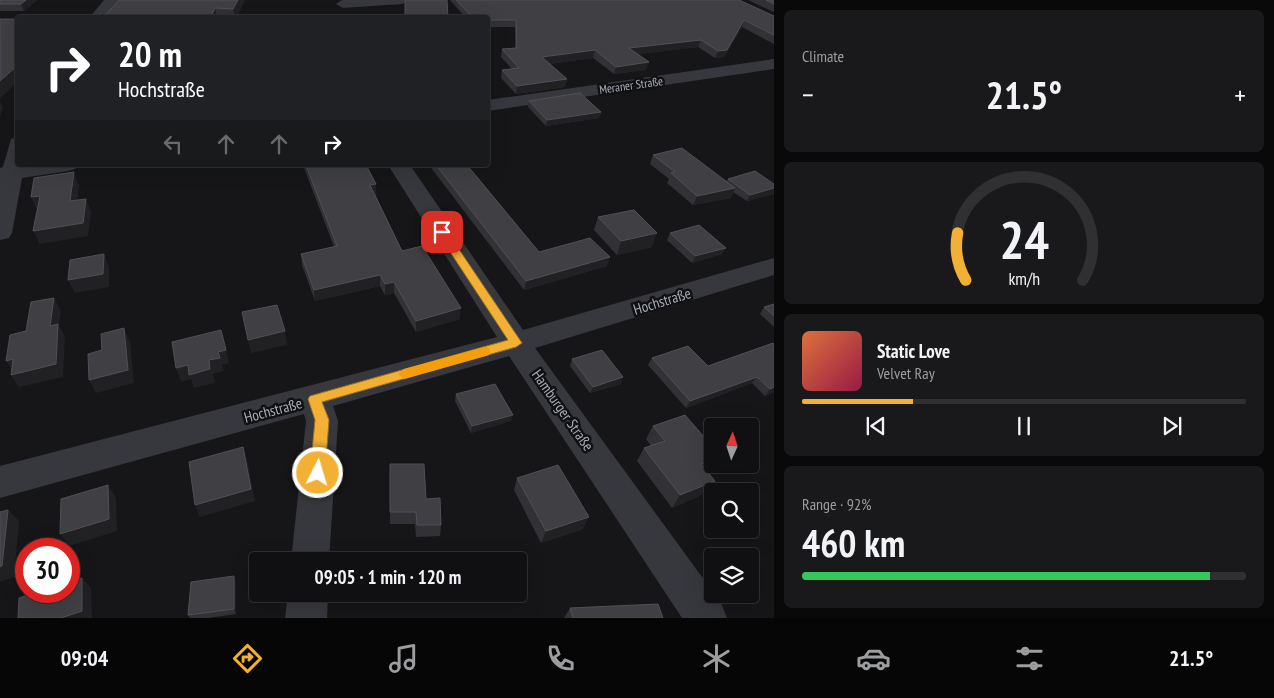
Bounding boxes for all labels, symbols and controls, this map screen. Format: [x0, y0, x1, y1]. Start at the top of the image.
text: 20 m [118, 31, 182, 77]
icon: right [35, 35, 100, 100]
text: Climate [802, 46, 844, 66]
text: 21.5° [986, 70, 1062, 119]
street label: Meraner Straße [598, 73, 664, 97]
text: Hochstraße [118, 75, 205, 103]
text: − [802, 76, 814, 113]
text: + [1234, 76, 1246, 113]
icon: left [159, 130, 187, 158]
icon: ahead [212, 130, 240, 158]
icon: ahead [265, 130, 293, 158]
icon: right [318, 130, 346, 158]
text: 24 [999, 206, 1049, 273]
pin [421, 211, 463, 253]
icon: arrive [428, 218, 456, 246]
text: km/h [1008, 267, 1040, 290]
street label: Hochstraße [631, 283, 693, 319]
text: Static Love [877, 339, 950, 363]
text: Velvet Ray [877, 363, 935, 383]
street label: Hamburger Straße [528, 366, 598, 454]
street label: Hochstraße [242, 393, 304, 427]
icon: previous [862, 412, 890, 440]
icon: pause [1010, 412, 1038, 440]
icon: next [1158, 412, 1186, 440]
north arrow [704, 418, 759, 472]
map controls [704, 418, 759, 603]
position arrow [291, 446, 343, 498]
button: search [704, 483, 759, 538]
text: Range · 92% [802, 494, 871, 514]
text: 460 km [802, 518, 905, 567]
speed limit sign: 30 [15, 538, 80, 603]
button: layers [704, 548, 759, 603]
text: 09:05 · 1 min · 120 m [315, 565, 461, 589]
icon: directions [230, 641, 265, 676]
icon: music [386, 641, 421, 676]
icon: phone [543, 641, 578, 676]
icon: climate [699, 641, 734, 676]
icon: car [856, 641, 891, 676]
icon: filters [1012, 641, 1047, 676]
text: 09:04 [61, 644, 108, 672]
text: 21.5° [1169, 644, 1213, 672]

